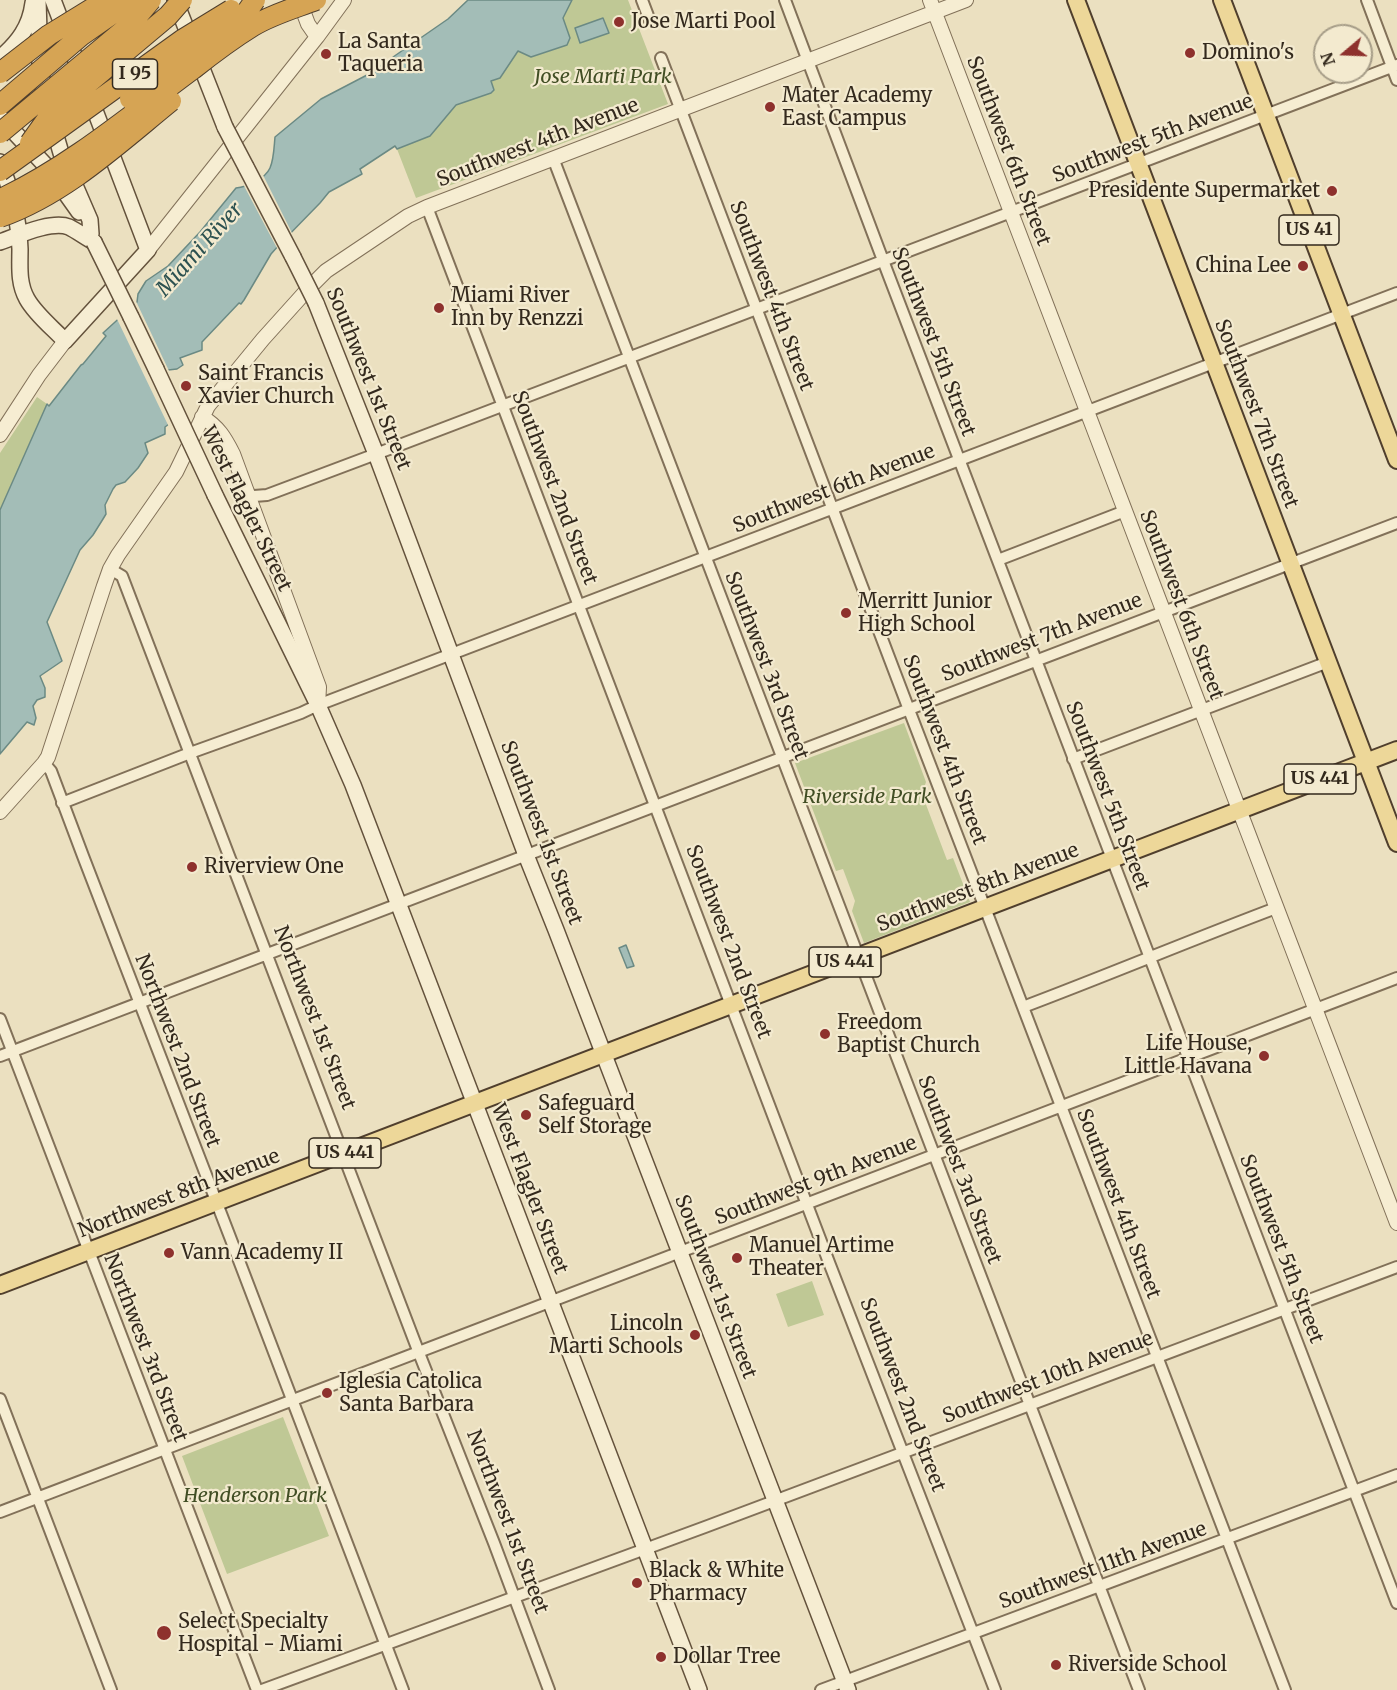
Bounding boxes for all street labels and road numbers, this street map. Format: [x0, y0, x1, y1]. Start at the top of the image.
street label: Southwest 6th Street [961, 53, 1055, 249]
road number: I 95 [112, 59, 158, 89]
street label: Southwest 5th Avenue [1049, 90, 1257, 188]
street label: Southwest 4th Avenue [434, 93, 642, 193]
street label: Southwest 4th Street [724, 198, 818, 394]
road number: US 41 [1279, 215, 1339, 245]
street label: Southwest 5th Street [886, 244, 980, 440]
street label: Southwest 1st Street [320, 284, 416, 474]
street label: Southwest 7th Street [1209, 316, 1303, 512]
street label: Southwest 2nd Street [506, 388, 602, 588]
street label: West Flagler Street [196, 423, 296, 595]
street label: Southwest 6th Avenue [730, 439, 938, 539]
street label: Southwest 6th Street [1134, 507, 1228, 703]
street label: Southwest 3rd Street [719, 568, 813, 764]
street label: Southwest 7th Avenue [938, 589, 1146, 687]
street label: Southwest 4th Street [897, 652, 991, 848]
street label: Southwest 5th Street [1060, 698, 1154, 894]
street label: Southwest 1st Street [495, 738, 587, 928]
road number: US 441 [1284, 764, 1356, 794]
street label: Southwest 8th Avenue [874, 838, 1082, 938]
street label: Southwest 2nd Street [680, 842, 776, 1042]
street label: Northwest 1st Street [268, 923, 360, 1113]
road number: US 441 [809, 947, 881, 977]
street label: Northwest 2nd Street [129, 951, 225, 1151]
street label: Southwest 3rd Street [912, 1072, 1006, 1268]
street label: West Flagler Street [485, 1100, 573, 1278]
street label: Southwest 4th Street [1071, 1106, 1165, 1302]
street label: Southwest 9th Avenue [712, 1131, 920, 1231]
road number: US 441 [309, 1138, 381, 1168]
street label: Northwest 8th Avenue [75, 1144, 283, 1244]
street label: Southwest 5th Street [1234, 1151, 1328, 1347]
street label: Southwest 1st Street [669, 1192, 761, 1382]
street label: Northwest 3rd Street [98, 1251, 192, 1445]
street label: Southwest 2nd Street [854, 1295, 950, 1495]
street label: Southwest 10th Avenue [939, 1327, 1157, 1429]
street label: Northwest 1st Street [461, 1427, 553, 1617]
street label: Southwest 11th Avenue [996, 1517, 1210, 1615]

